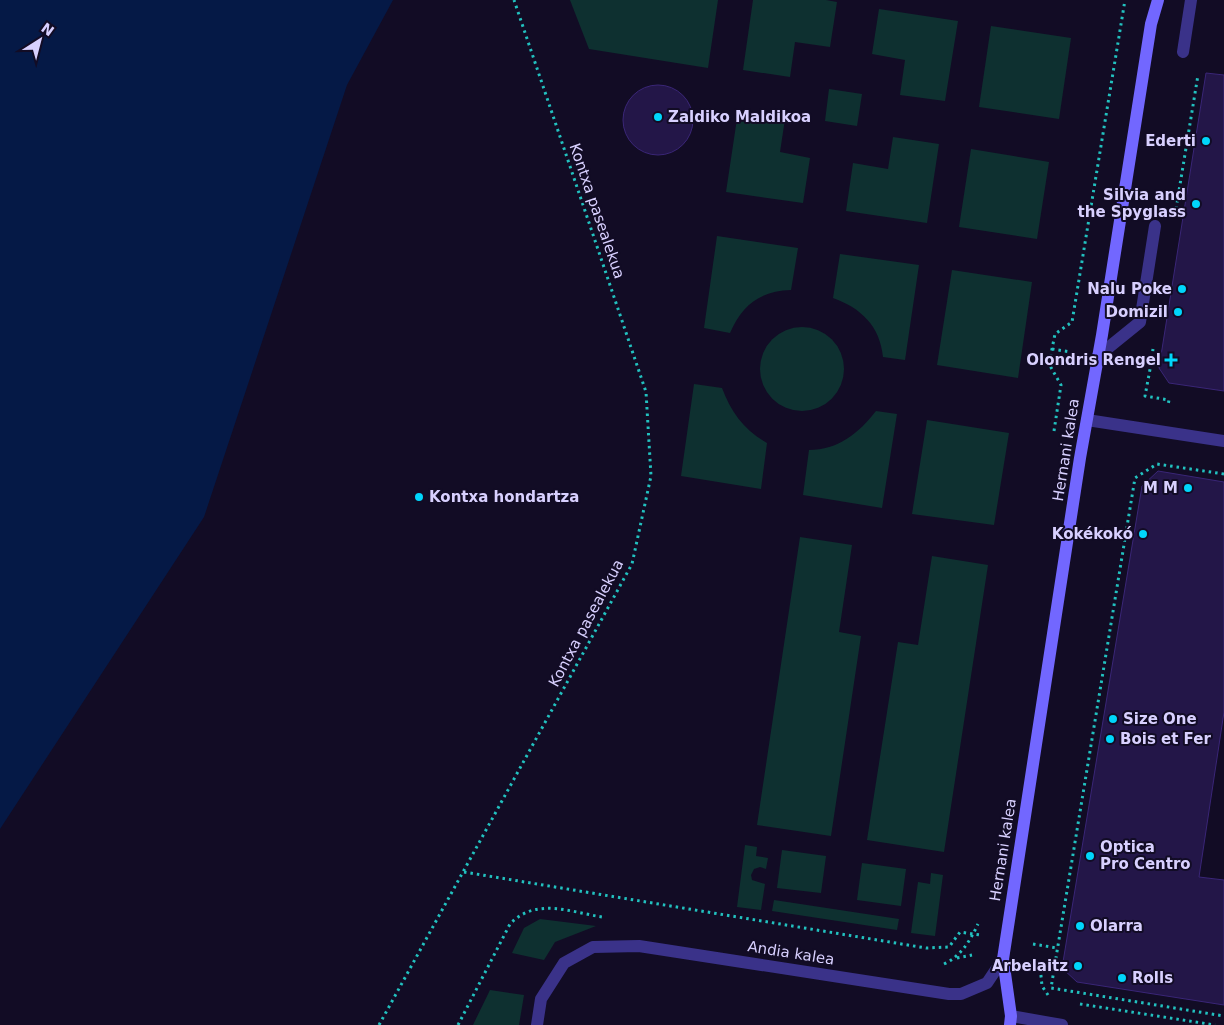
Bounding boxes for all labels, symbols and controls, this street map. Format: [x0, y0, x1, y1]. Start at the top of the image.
north arrow [15, 15, 65, 65]
text: N [38, 20, 57, 39]
place label: Zaldiko Maldikoa [668, 108, 811, 126]
marker: Zaldiko Maldikoa [652, 111, 664, 123]
place label: Ederti [1145, 132, 1196, 150]
marker: Ederti [1200, 135, 1212, 147]
street label: Kontxa pasealekua [565, 141, 629, 281]
place label: Silvia and the Spyglass [1078, 186, 1186, 221]
marker: Silvia and the Spyglass [1190, 198, 1202, 210]
place label: Nalu Poke [1087, 280, 1172, 298]
marker: Nalu Poke [1176, 283, 1188, 295]
place label: Domizil [1105, 303, 1168, 321]
marker: Domizil [1172, 306, 1184, 318]
place label: Olondris Rengel [1026, 351, 1161, 369]
marker: Olondris Rengel [1165, 354, 1177, 366]
street label: Hernani kalea [1049, 397, 1083, 503]
place label: M M [1143, 479, 1178, 497]
marker: M M [1182, 482, 1194, 494]
place label: Kontxa hondartza [429, 488, 579, 506]
marker: Kontxa hondartza [413, 491, 425, 503]
place label: Kokékokó [1052, 525, 1133, 543]
marker: Kokékokó [1137, 528, 1149, 540]
street label: Kontxa pasealekua [545, 556, 627, 690]
place label: Size One [1123, 710, 1197, 728]
marker: Size One [1107, 713, 1119, 725]
place label: Bois et Fer [1120, 730, 1211, 748]
marker: Bois et Fer [1104, 733, 1116, 745]
street label: Hernani kalea [986, 797, 1020, 903]
place label: Optica Pro Centro [1100, 838, 1191, 873]
marker: Optica Pro Centro [1084, 850, 1096, 862]
place label: Olarra [1090, 917, 1143, 935]
marker: Olarra [1074, 920, 1086, 932]
street label: Andia kalea [746, 937, 836, 969]
place label: Arbelaitz [992, 957, 1068, 975]
marker: Arbelaitz [1072, 960, 1084, 972]
place label: Rolls [1132, 969, 1173, 987]
marker: Rolls [1116, 972, 1128, 984]

